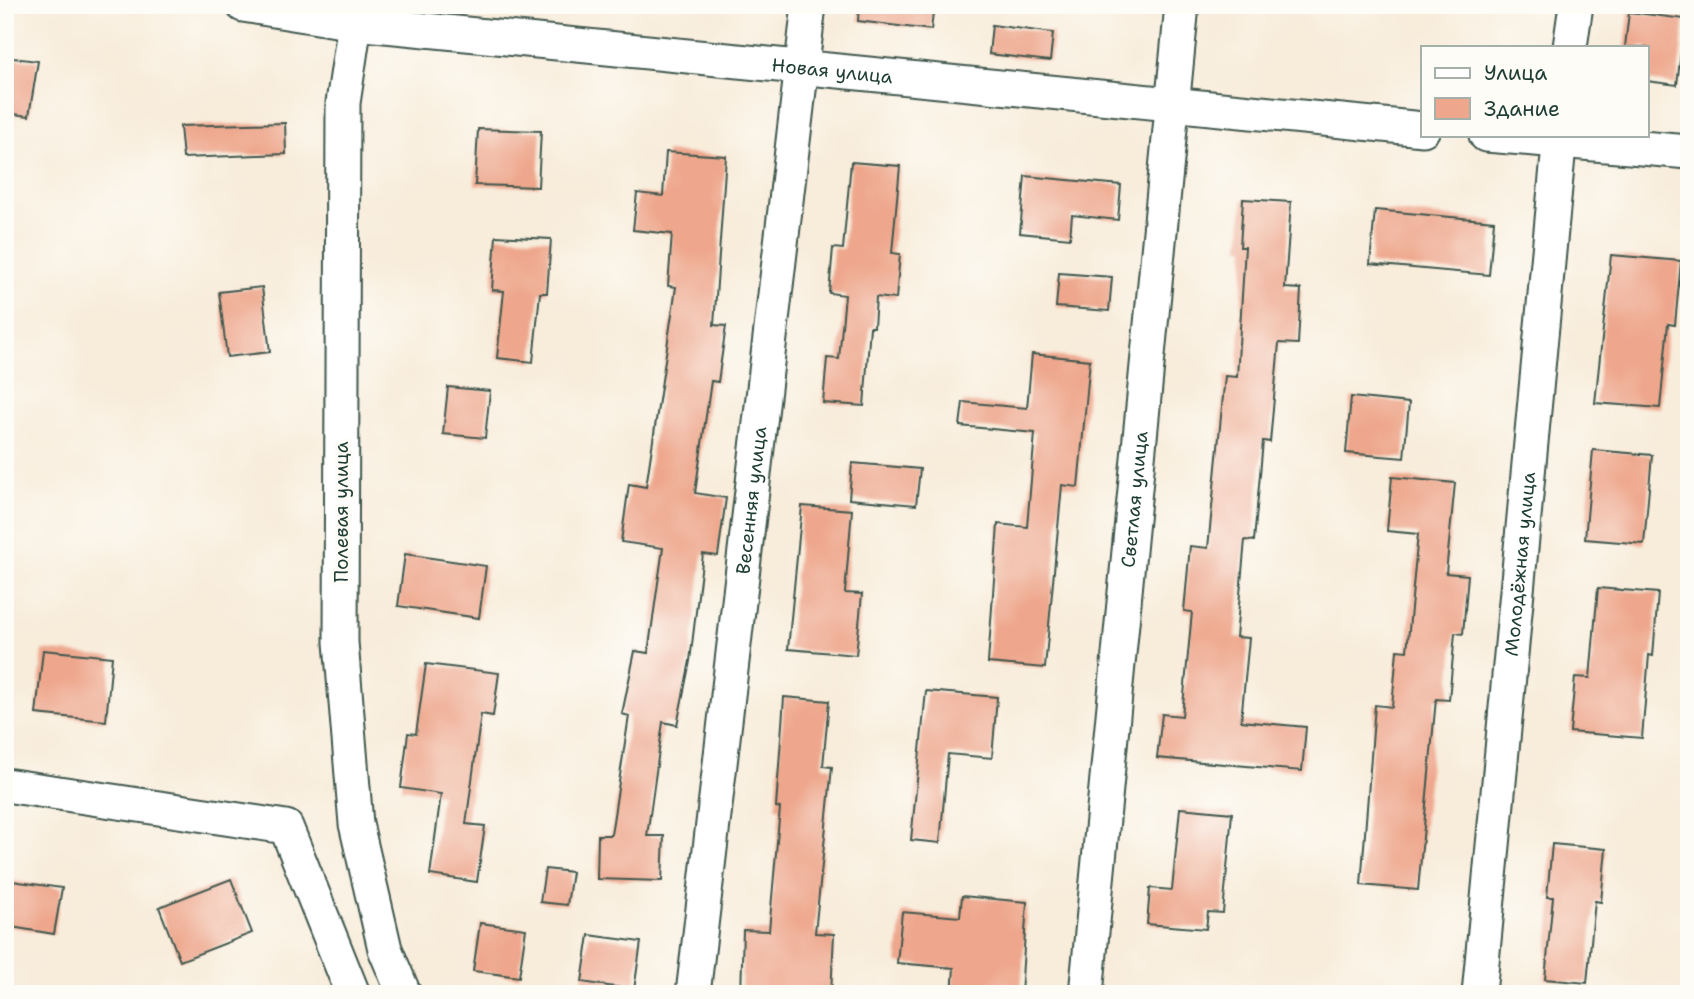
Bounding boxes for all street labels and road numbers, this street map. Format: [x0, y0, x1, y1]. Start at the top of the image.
street label: Новая улица [771, 52, 894, 89]
street label: Весенняя улица [730, 425, 772, 576]
street label: Светлая улица [1115, 430, 1153, 569]
street label: Полевая улица [329, 441, 354, 583]
street label: Молодёжная улица [1498, 470, 1541, 657]

